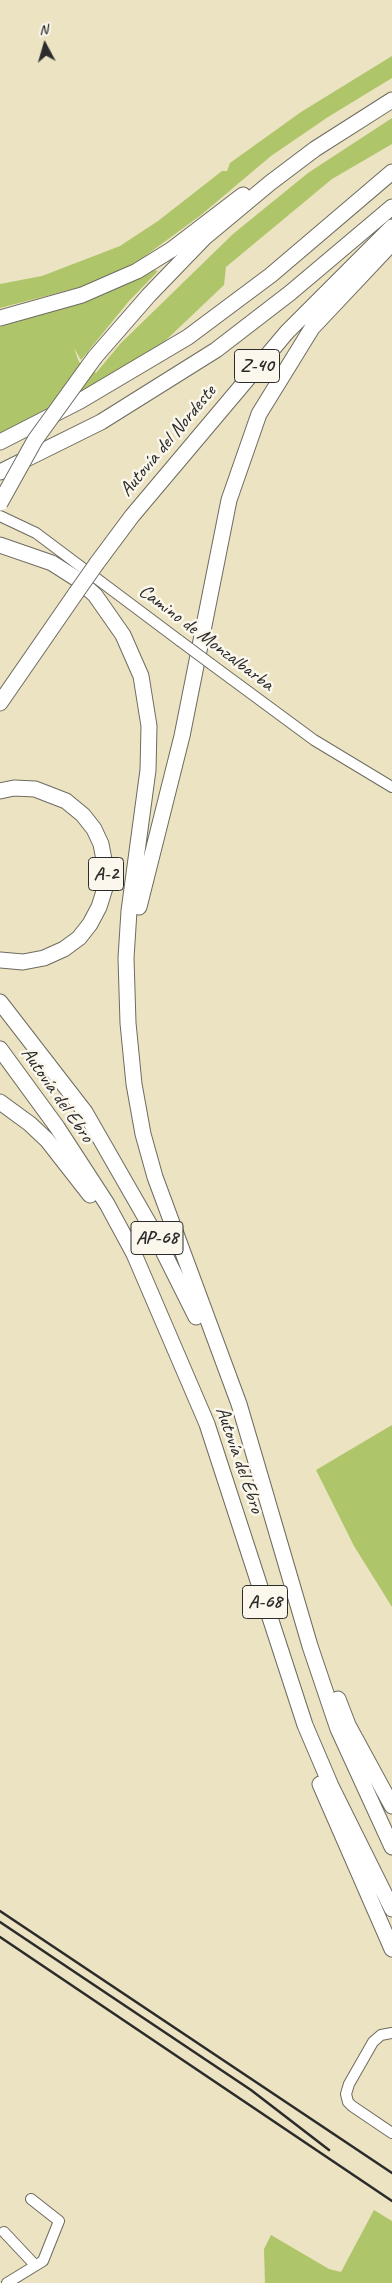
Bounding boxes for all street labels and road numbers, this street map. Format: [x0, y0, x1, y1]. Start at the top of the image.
road number: Z-40 [234, 350, 280, 382]
street label: Autovía del Nordeste [114, 380, 222, 502]
street label: Camino de Monzalbarba [134, 579, 278, 697]
road number: A-2 [88, 858, 124, 891]
street label: Autovía del Ebro [15, 1043, 99, 1147]
road number: AP-68 [131, 1222, 183, 1254]
street label: Autovía del Ebro [210, 1404, 268, 1516]
road number: A-68 [242, 1585, 288, 1618]

